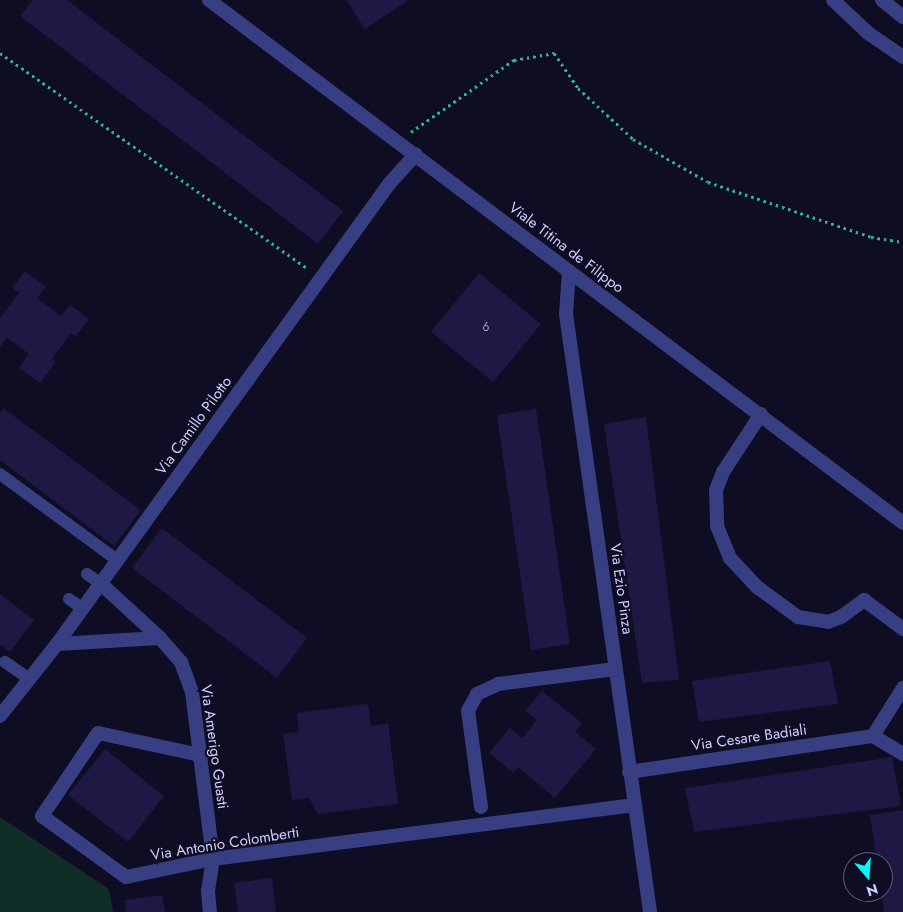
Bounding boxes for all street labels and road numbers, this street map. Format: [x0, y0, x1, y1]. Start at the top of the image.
street label: Viale Titina de Filippo [505, 199, 627, 297]
street label: Via Camillo Pilotto [152, 373, 236, 479]
street label: Via Ezio Pinza [606, 543, 636, 635]
street label: Via Amerigo Guasti [196, 684, 232, 810]
street label: Via Cesare Badiali [690, 721, 808, 755]
street label: Via Antonio Colomberti [149, 823, 301, 865]

